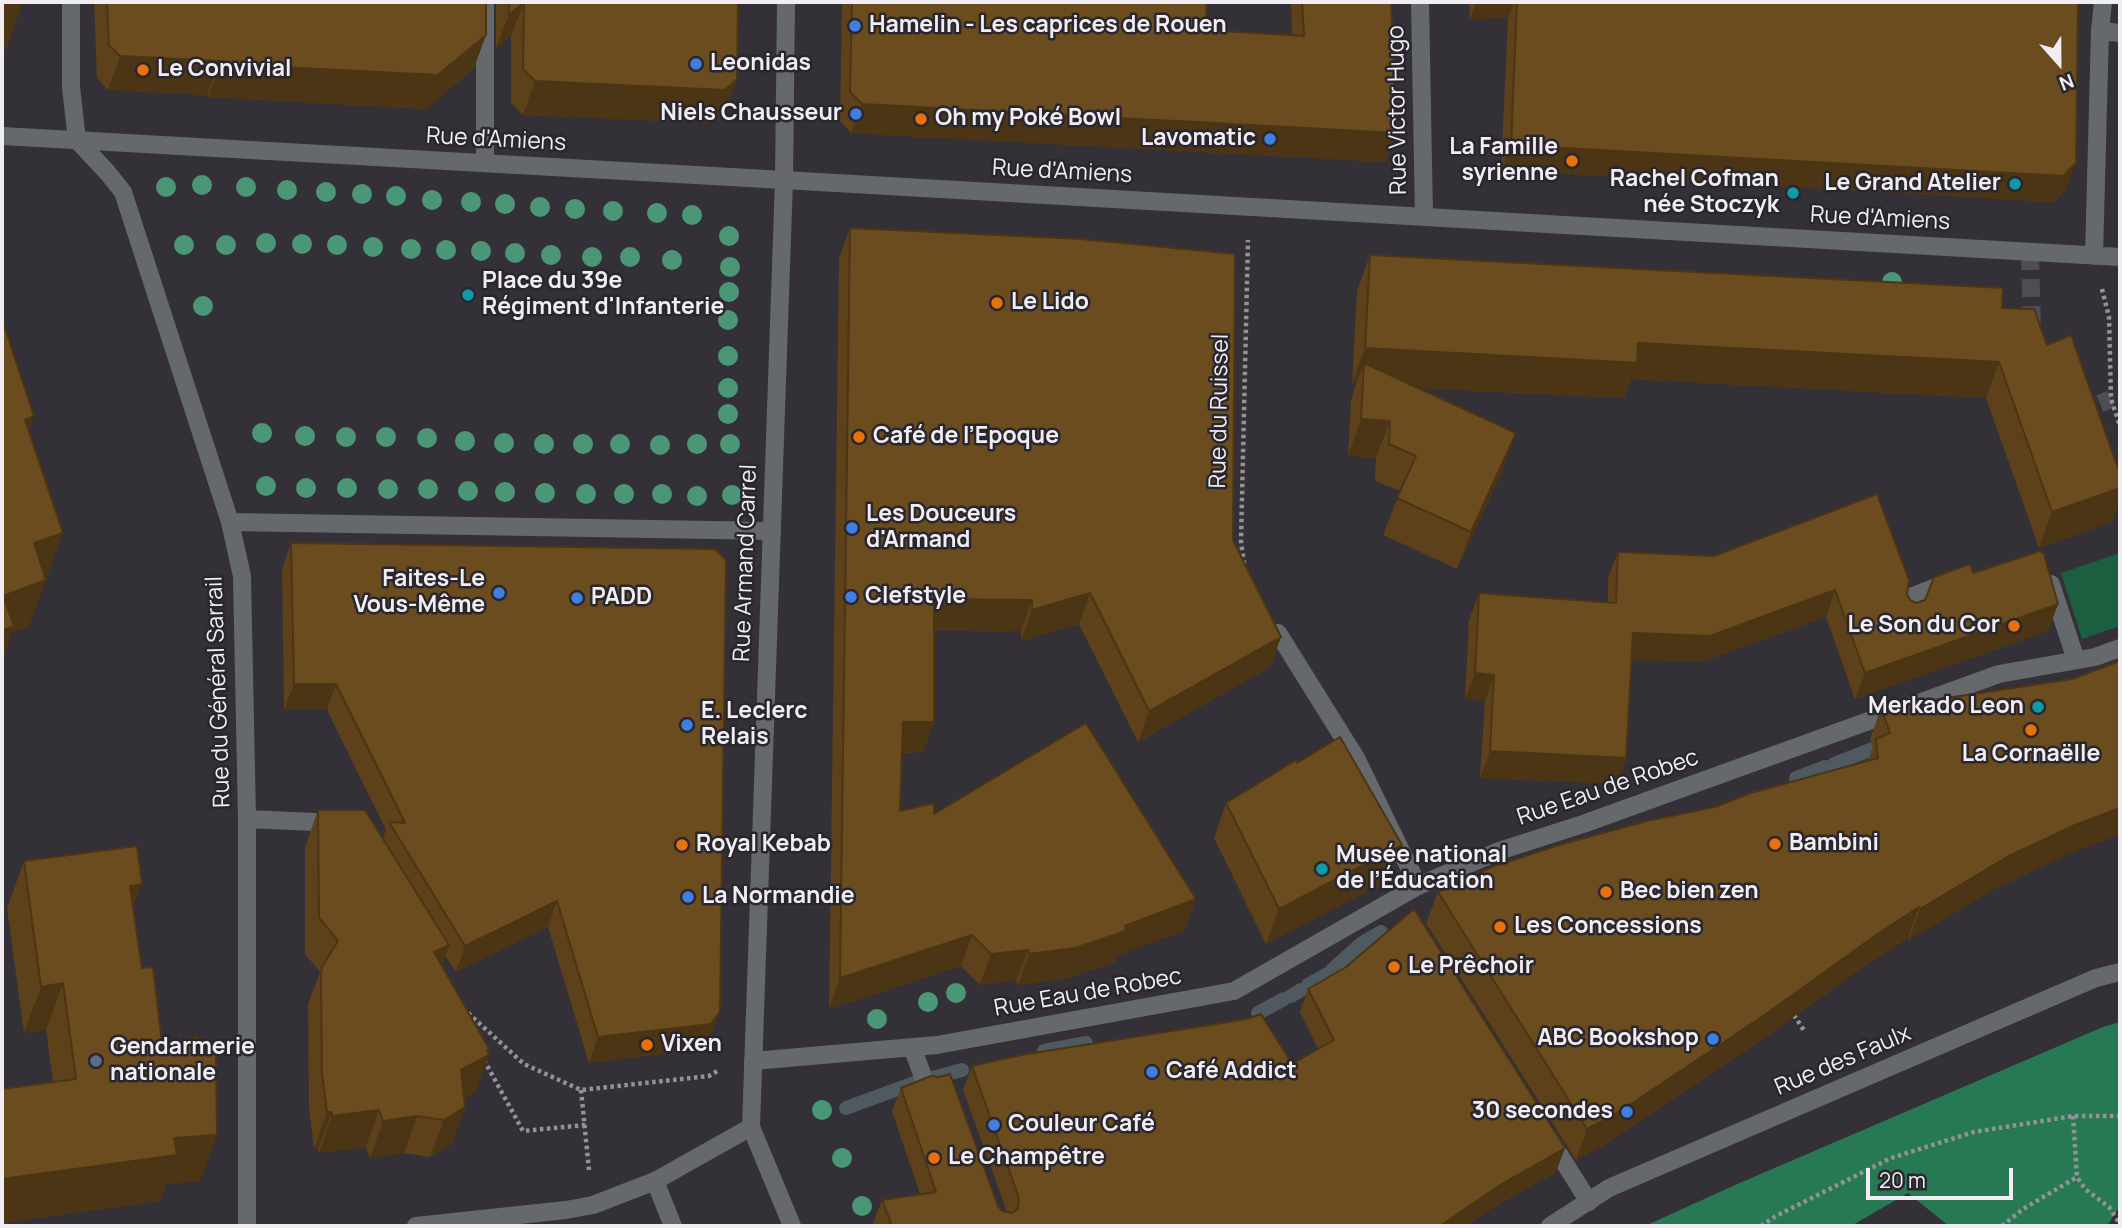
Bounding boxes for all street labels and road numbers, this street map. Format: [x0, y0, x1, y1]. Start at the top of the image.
street label: Rue Victor Hugo [1383, 25, 1413, 195]
street label: Rue d'Amiens [425, 123, 567, 157]
street label: Rue d'Amiens [991, 155, 1133, 189]
street label: Rue d'Amiens [1809, 202, 1951, 236]
street label: Rue du Ruissel [1205, 333, 1235, 489]
street label: Rue Armand Carrel [729, 464, 763, 662]
street label: Rue du Général Sarrail [201, 576, 237, 808]
street label: Rue Eau de Robec [1514, 744, 1702, 832]
street label: Rue Eau de Robec [992, 963, 1184, 1023]
street label: Rue des Faulx [1771, 1020, 1915, 1102]

